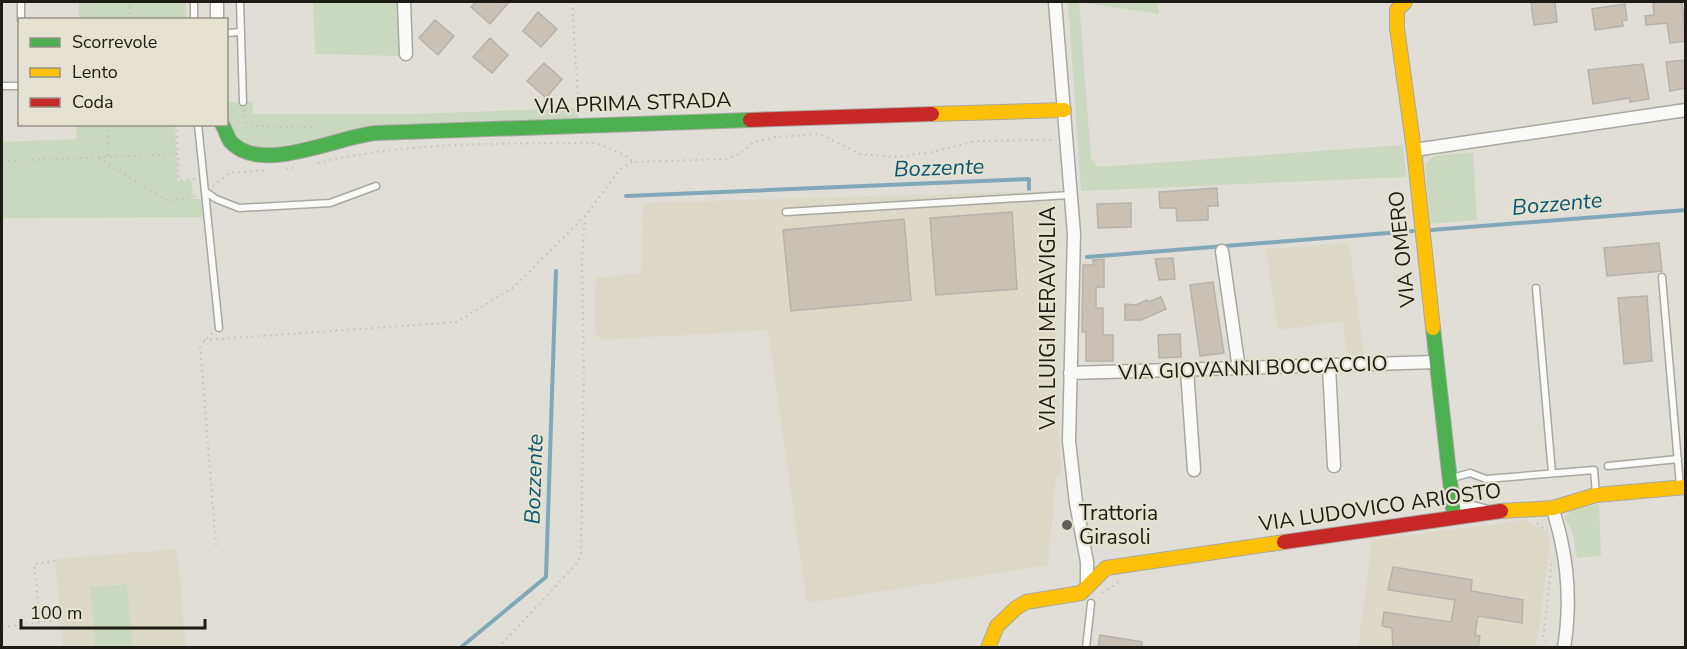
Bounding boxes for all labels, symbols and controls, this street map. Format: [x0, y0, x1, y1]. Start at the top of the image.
legend [18, 18, 228, 126]
text: Scorrevole [72, 30, 157, 54]
text: Lento [72, 60, 118, 84]
street label: VIA PRIMA STRADA [533, 86, 732, 120]
text: Coda [72, 90, 114, 114]
water label: Bozzente [893, 151, 985, 185]
water label: Bozzente [1511, 185, 1604, 223]
street label: VIA OMERO [1382, 189, 1422, 310]
street label: VIA LUIGI MERAVIGLIA [1034, 206, 1062, 431]
street label: VIA GIOVANNI BOCCACCIO [1117, 349, 1388, 387]
water label: Bozzente [517, 433, 551, 525]
street label: VIA LUDOVICO ARIOSTO [1256, 476, 1503, 538]
place label: Trattoria Girasoli [1079, 499, 1158, 551]
marker: Trattoria Girasoli [1060, 518, 1074, 532]
scale bar [21, 592, 206, 630]
text: 100 m [30, 601, 82, 625]

